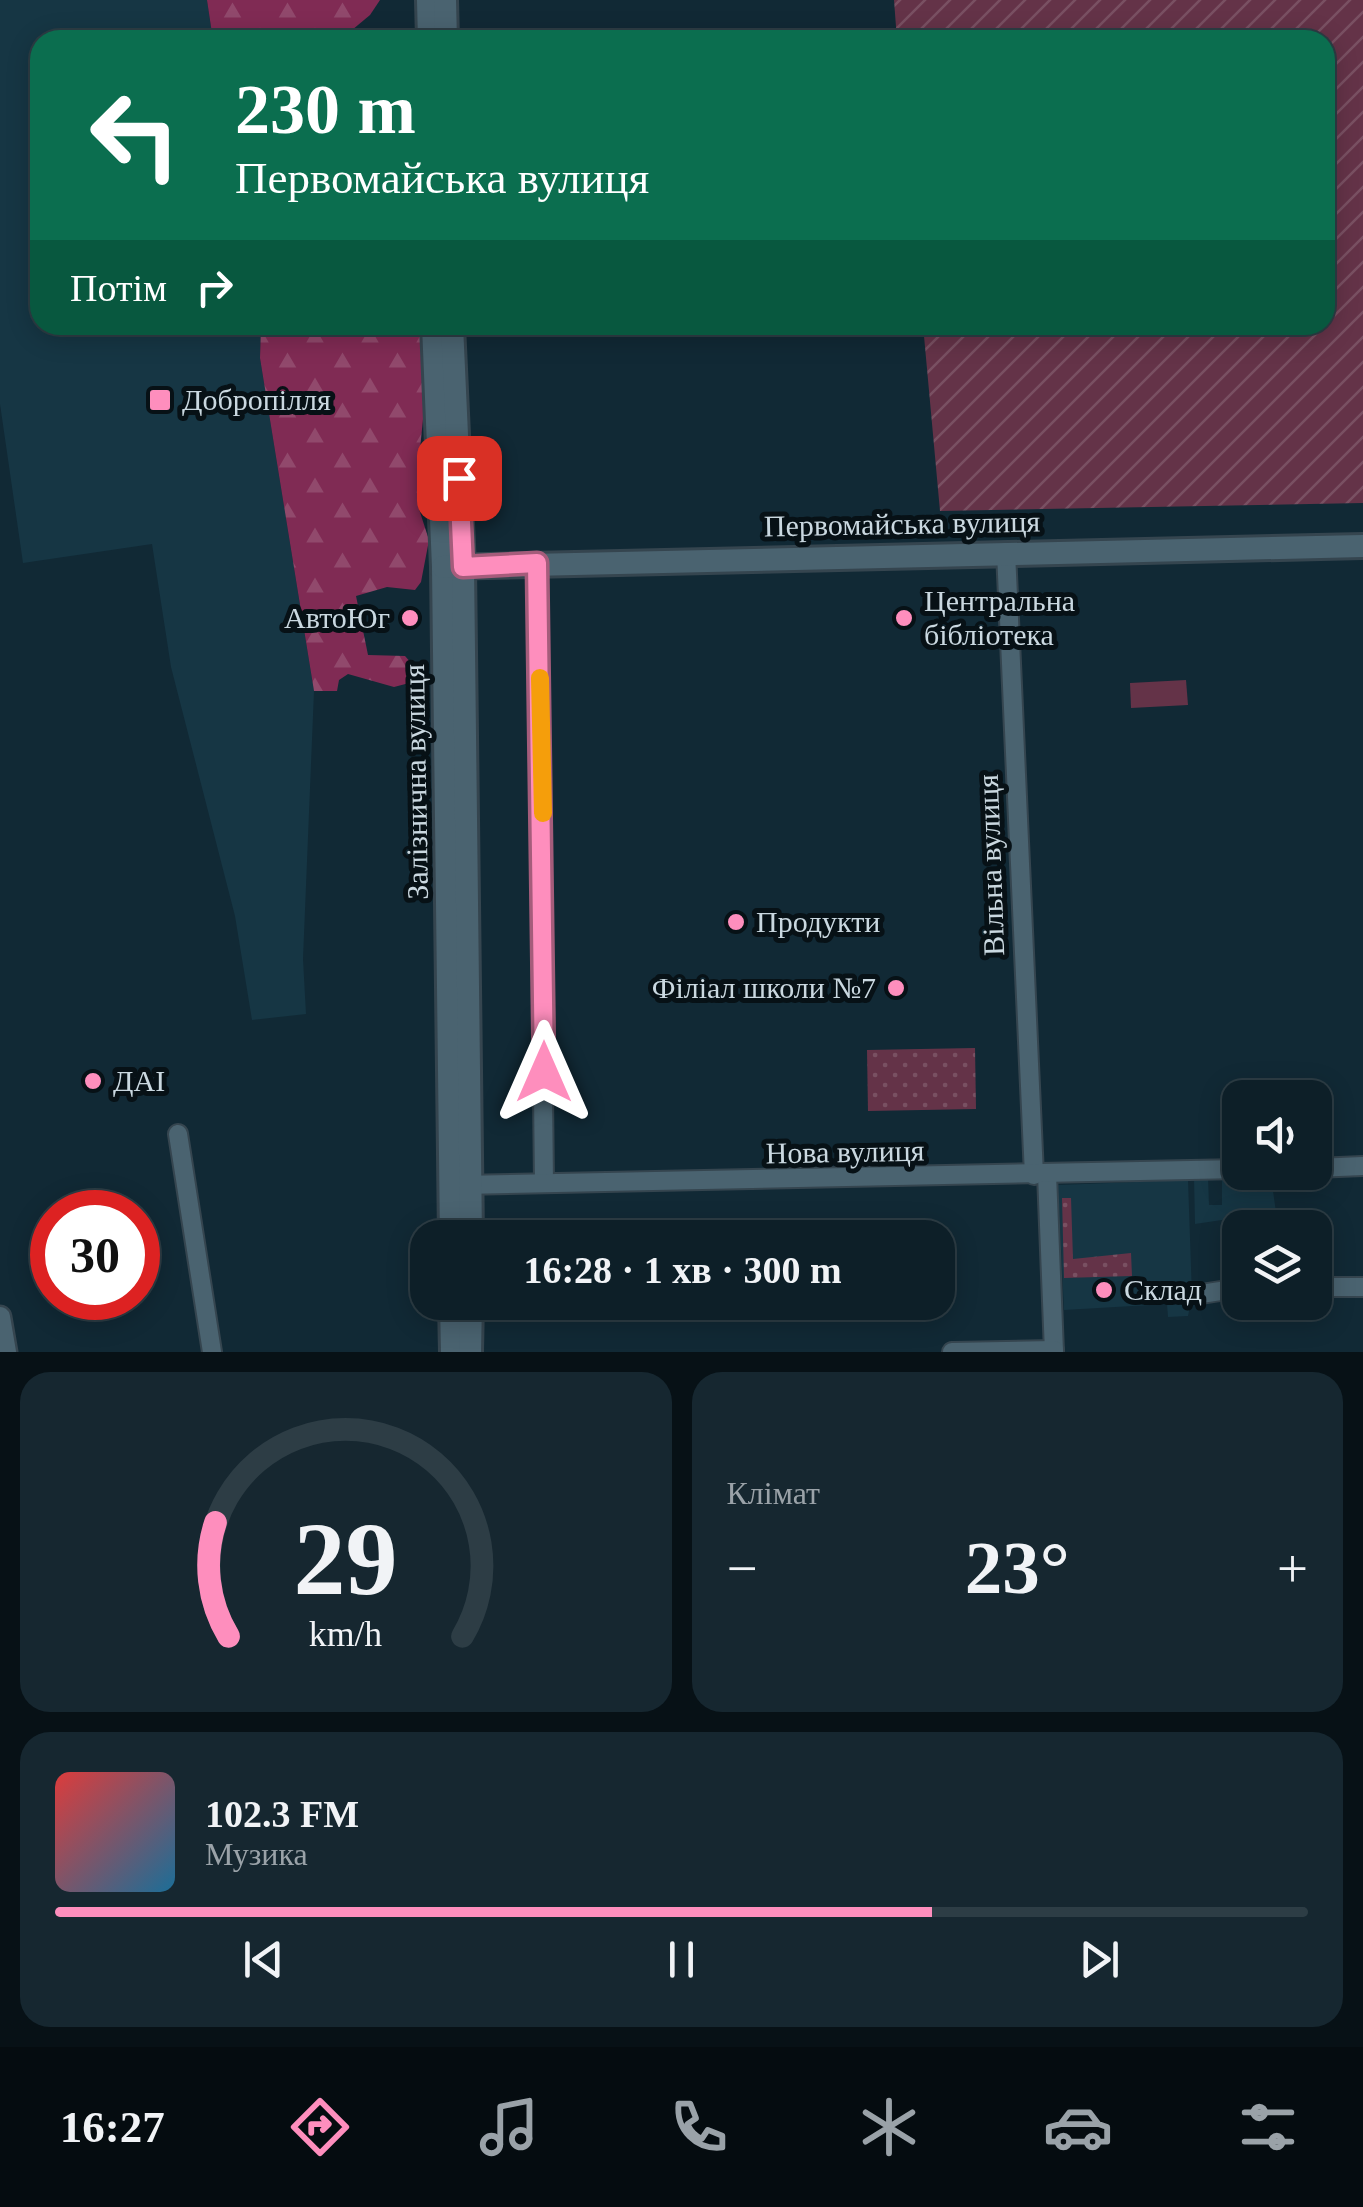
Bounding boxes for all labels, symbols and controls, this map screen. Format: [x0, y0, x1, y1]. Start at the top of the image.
icon: left [70, 70, 200, 200]
text: 230 m [235, 71, 416, 148]
text: Первомайська вулиця [235, 153, 649, 203]
icon: right [187, 260, 242, 315]
text: Потім [70, 267, 167, 309]
place label: Добропілля [182, 383, 331, 416]
marker: Добропілля [147, 387, 173, 413]
pin [417, 436, 502, 521]
icon: arrive [432, 451, 487, 506]
street label: Первомайська вулиця [764, 505, 1041, 542]
place label: Центральна бібліотека [924, 584, 1075, 651]
place label: АвтоЮг [284, 601, 390, 634]
marker: АвтоЮг [399, 607, 421, 629]
marker: Центральна бібліотека [893, 607, 915, 629]
street label: Залізнична вулиця [397, 664, 434, 900]
street label: Вільна вулиця [971, 774, 1010, 956]
place label: Продукти [756, 905, 880, 938]
marker: Продукти [725, 911, 747, 933]
place label: Філіал школи №7 [652, 971, 876, 1004]
marker: Філіал школи №7 [885, 977, 907, 999]
position arrow [492, 1020, 596, 1124]
place label: ДАІ [113, 1064, 165, 1097]
marker: ДАІ [82, 1070, 104, 1092]
map controls [1222, 1080, 1332, 1320]
button: sound [1222, 1080, 1332, 1190]
street label: Нова вулиця [765, 1134, 925, 1169]
speed limit sign: 30 [30, 1190, 160, 1320]
button: layers [1222, 1210, 1332, 1320]
text: 16:28 · 1 хв · 300 m [523, 1249, 842, 1291]
place label: Склад [1124, 1273, 1202, 1306]
marker: Склад [1093, 1279, 1115, 1301]
text: Клімат [727, 1475, 820, 1511]
text: 29 [294, 1501, 398, 1616]
text: 23° [965, 1526, 1070, 1609]
text: − [727, 1538, 758, 1599]
text: + [1277, 1538, 1308, 1599]
text: km/h [309, 1614, 383, 1654]
text: 102.3 FM [205, 1793, 359, 1835]
text: Музика [205, 1836, 308, 1872]
icon: previous [236, 1932, 291, 1987]
icon: pause [654, 1932, 709, 1987]
icon: next [1072, 1932, 1127, 1987]
icon: directions [285, 2092, 355, 2162]
icon: music [474, 2092, 544, 2162]
icon: phone [664, 2092, 734, 2162]
icon: climate [854, 2092, 924, 2162]
icon: car [1043, 2092, 1113, 2162]
icon: filters [1233, 2092, 1303, 2162]
text: 16:27 [60, 2102, 165, 2152]

